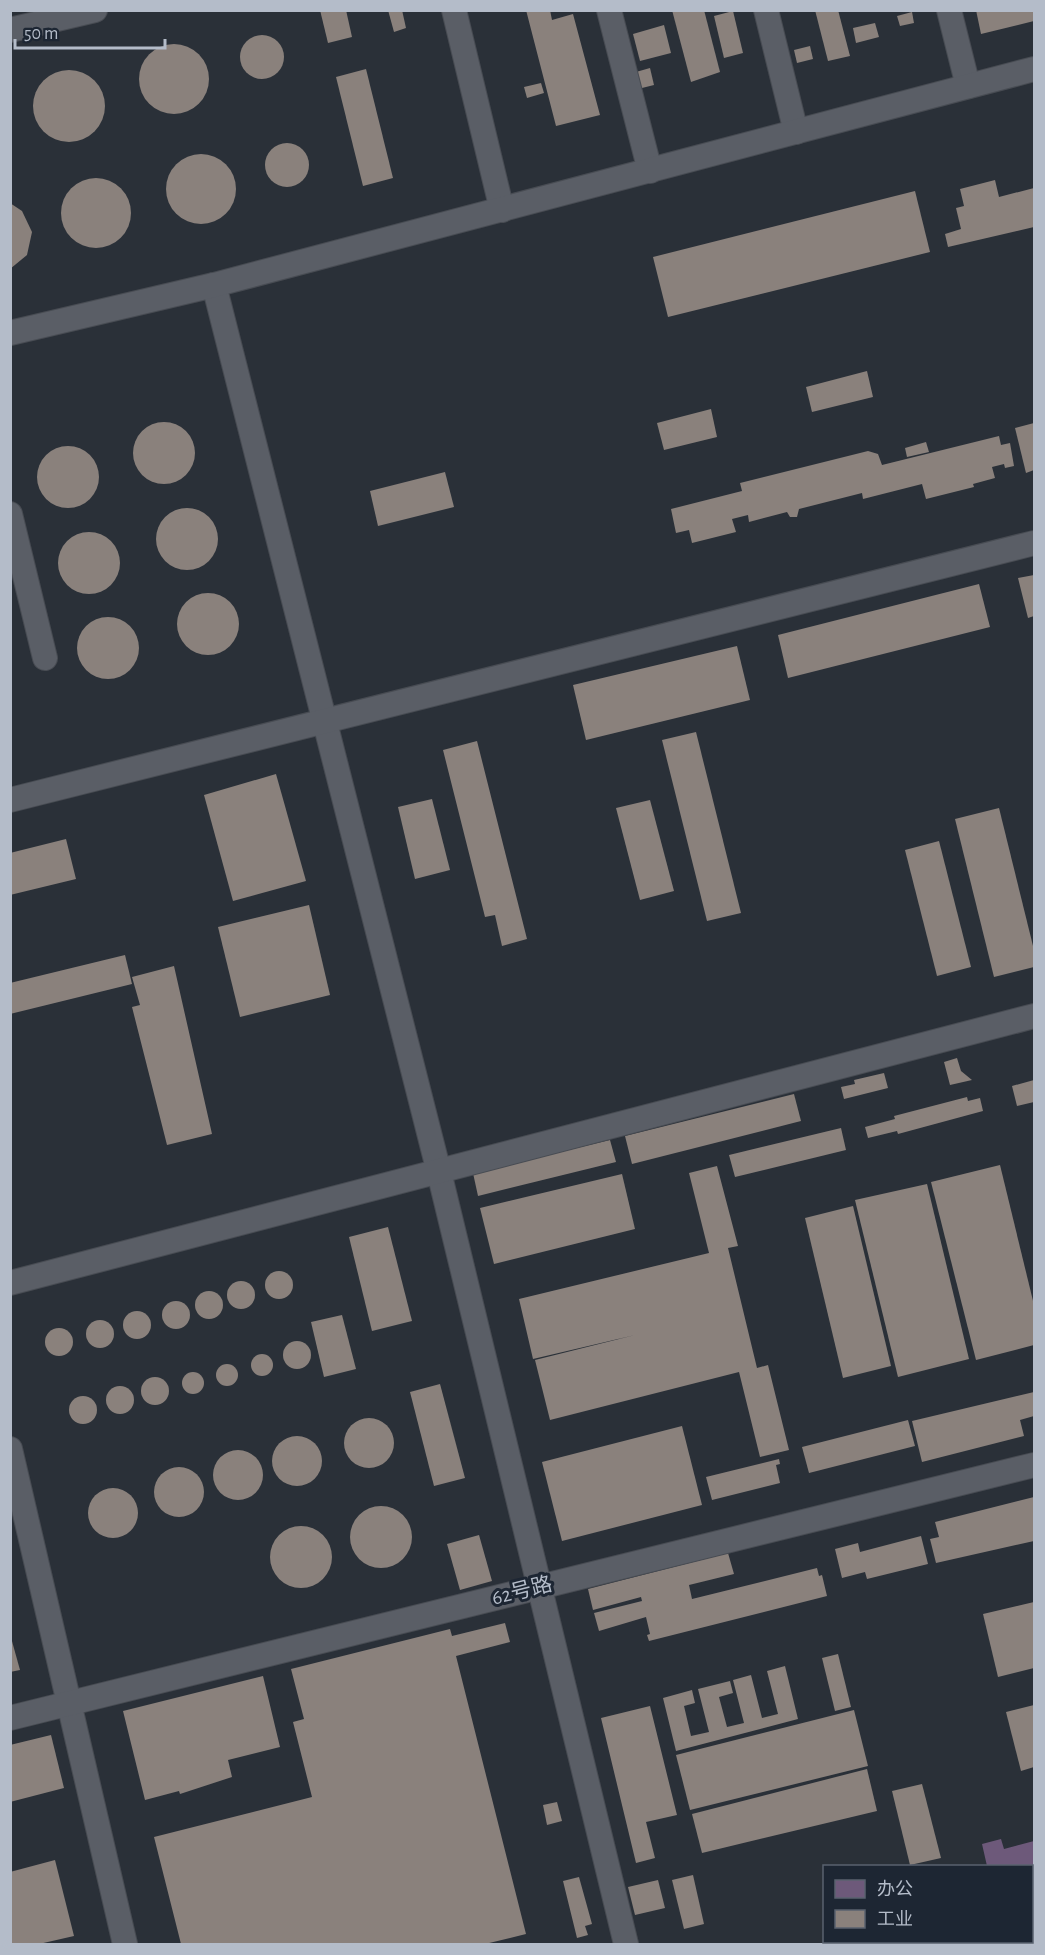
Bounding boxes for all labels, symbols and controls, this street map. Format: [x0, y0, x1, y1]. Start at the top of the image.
scale bar [15, 12, 165, 50]
text: 50 m [24, 25, 58, 43]
street label: 62号路 [489, 1572, 554, 1609]
legend [823, 1865, 1033, 1943]
text: 办公 [877, 1879, 913, 1899]
text: 工业 [877, 1910, 913, 1929]

